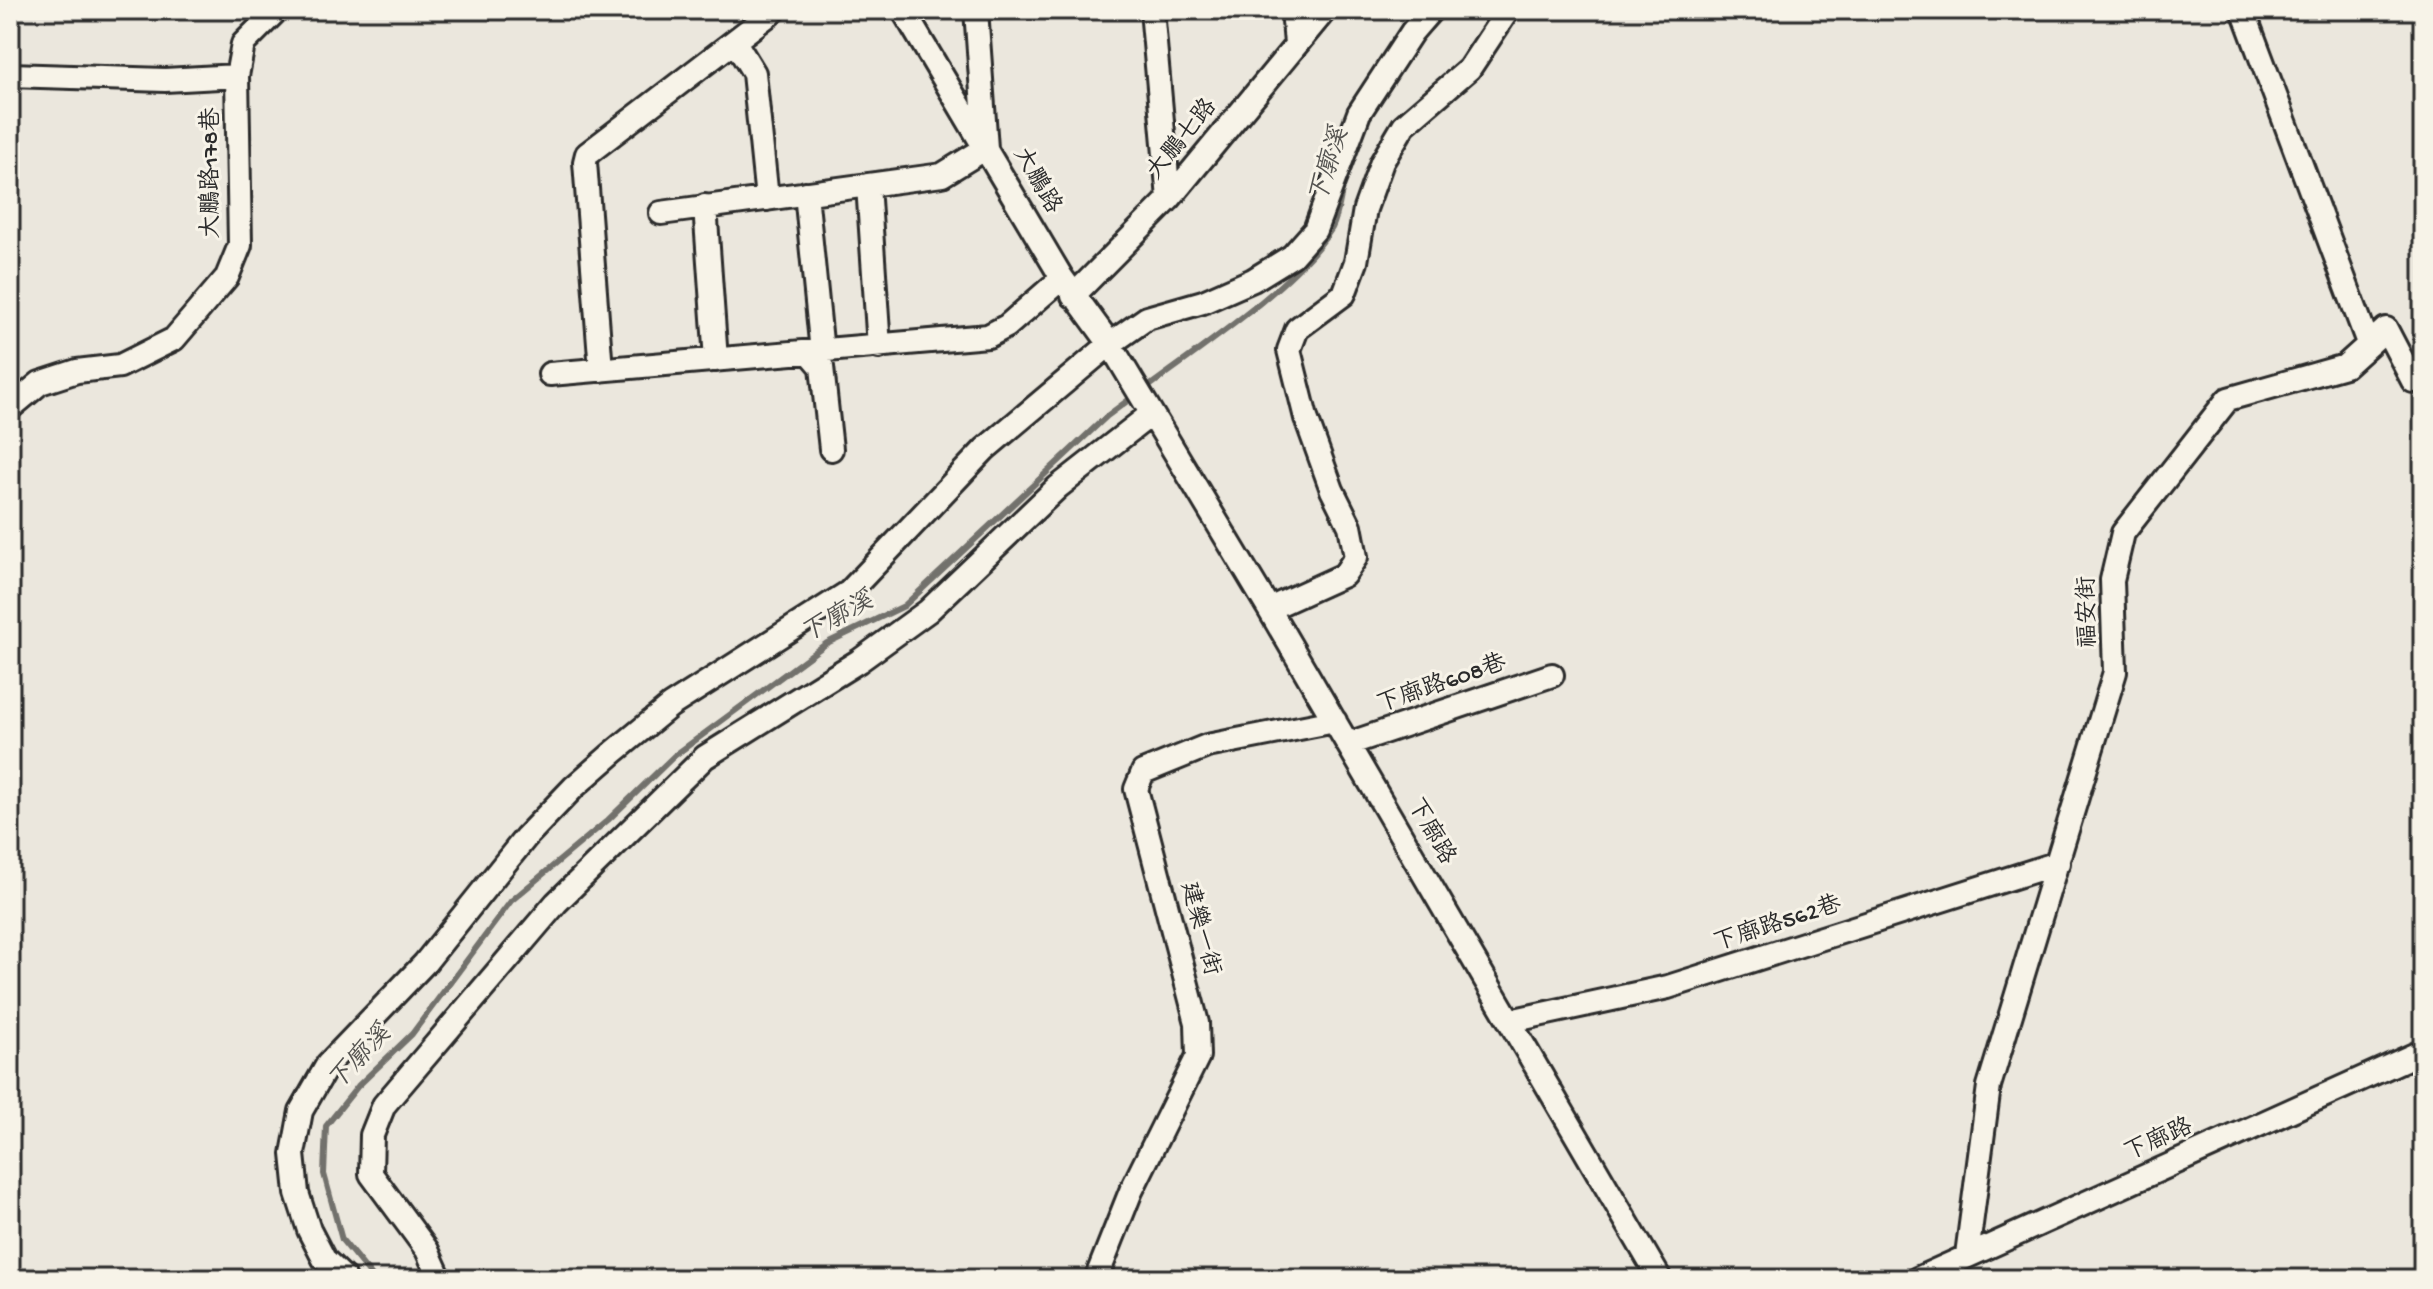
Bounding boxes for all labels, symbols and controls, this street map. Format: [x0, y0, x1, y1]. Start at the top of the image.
street label: 大鵬七路 [1140, 92, 1224, 186]
street label: 大鵬路178巷 [196, 107, 227, 239]
water label: 下廓溪 [1303, 122, 1358, 208]
street label: 大鵬路 [1005, 142, 1068, 219]
street label: 福安街 [2073, 576, 2104, 648]
water label: 下廓溪 [795, 584, 881, 651]
street label: 下廍路608巷 [1373, 647, 1511, 721]
street label: 下廍路 [1399, 793, 1462, 870]
street label: 建樂一街 [1173, 879, 1226, 979]
street label: 下廍路562巷 [1710, 889, 1846, 959]
water label: 下廓溪 [322, 1017, 400, 1098]
street label: 下廍路 [2119, 1111, 2198, 1169]

